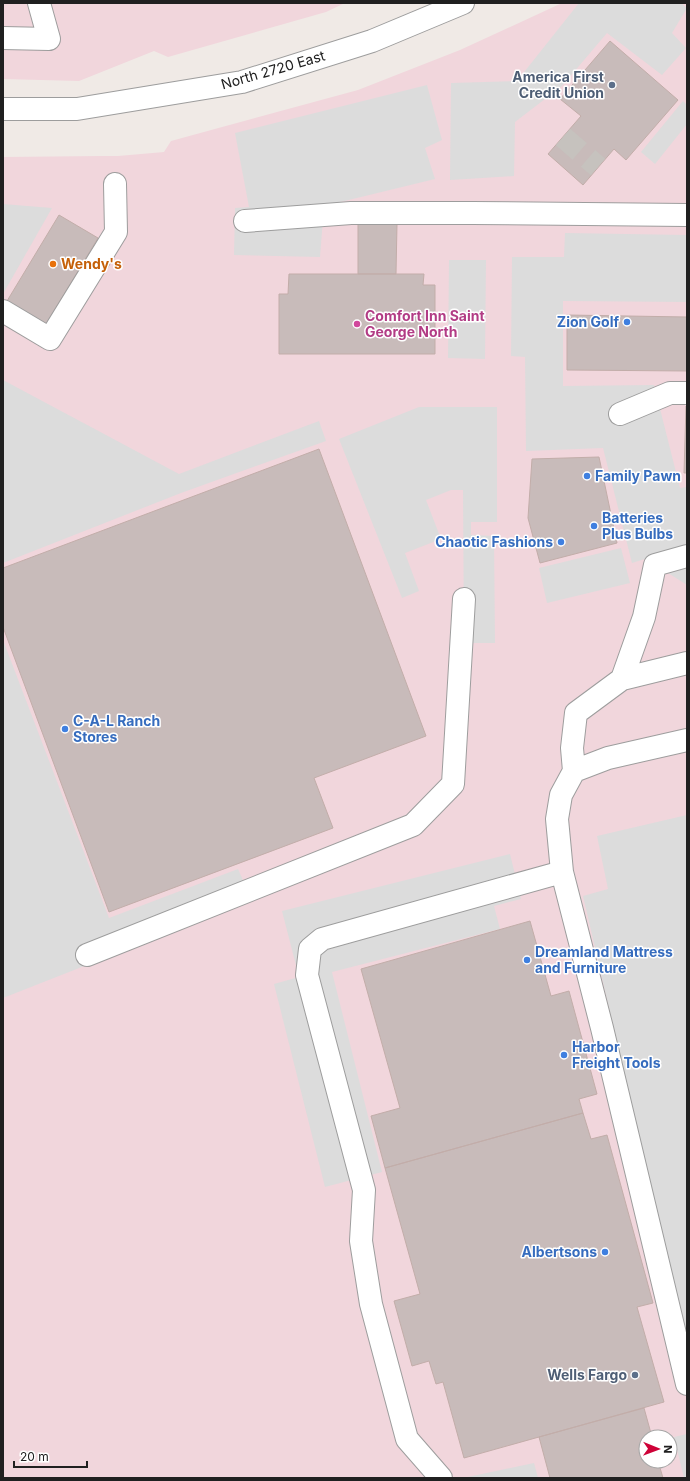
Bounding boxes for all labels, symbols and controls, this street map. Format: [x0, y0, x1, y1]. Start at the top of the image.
street label: North 2720 East [219, 46, 327, 92]
place label: America First Credit Union [512, 68, 604, 101]
marker: America First Credit Union [607, 80, 617, 90]
place label: Wendy's [61, 255, 122, 272]
marker: Wendy's [48, 259, 58, 269]
place label: Comfort Inn Saint George North [365, 307, 485, 340]
place label: Zion Golf [557, 313, 619, 330]
marker: Zion Golf [622, 317, 632, 327]
marker: Comfort Inn Saint George North [352, 319, 362, 329]
place label: Family Pawn [595, 467, 681, 484]
marker: Family Pawn [582, 471, 592, 481]
place label: Batteries Plus Bulbs [602, 509, 673, 542]
marker: Batteries Plus Bulbs [589, 521, 599, 531]
place label: Chaotic Fashions [435, 533, 553, 550]
marker: Chaotic Fashions [556, 537, 566, 547]
place label: C-A-L Ranch Stores [73, 712, 160, 745]
marker: C-A-L Ranch Stores [60, 724, 70, 734]
place label: Dreamland Mattress and Furniture [535, 943, 673, 976]
marker: Dreamland Mattress and Furniture [522, 955, 532, 965]
place label: Harbor Freight Tools [572, 1038, 661, 1071]
marker: Harbor Freight Tools [559, 1050, 569, 1060]
place label: Albertsons [522, 1243, 597, 1260]
marker: Albertsons [600, 1247, 610, 1257]
place label: Wells Fargo [547, 1366, 627, 1383]
marker: Wells Fargo [630, 1370, 640, 1380]
north arrow [638, 1429, 678, 1469]
scale bar [14, 1443, 87, 1469]
text: N [661, 1445, 675, 1453]
text: 20 m [20, 1449, 49, 1464]

